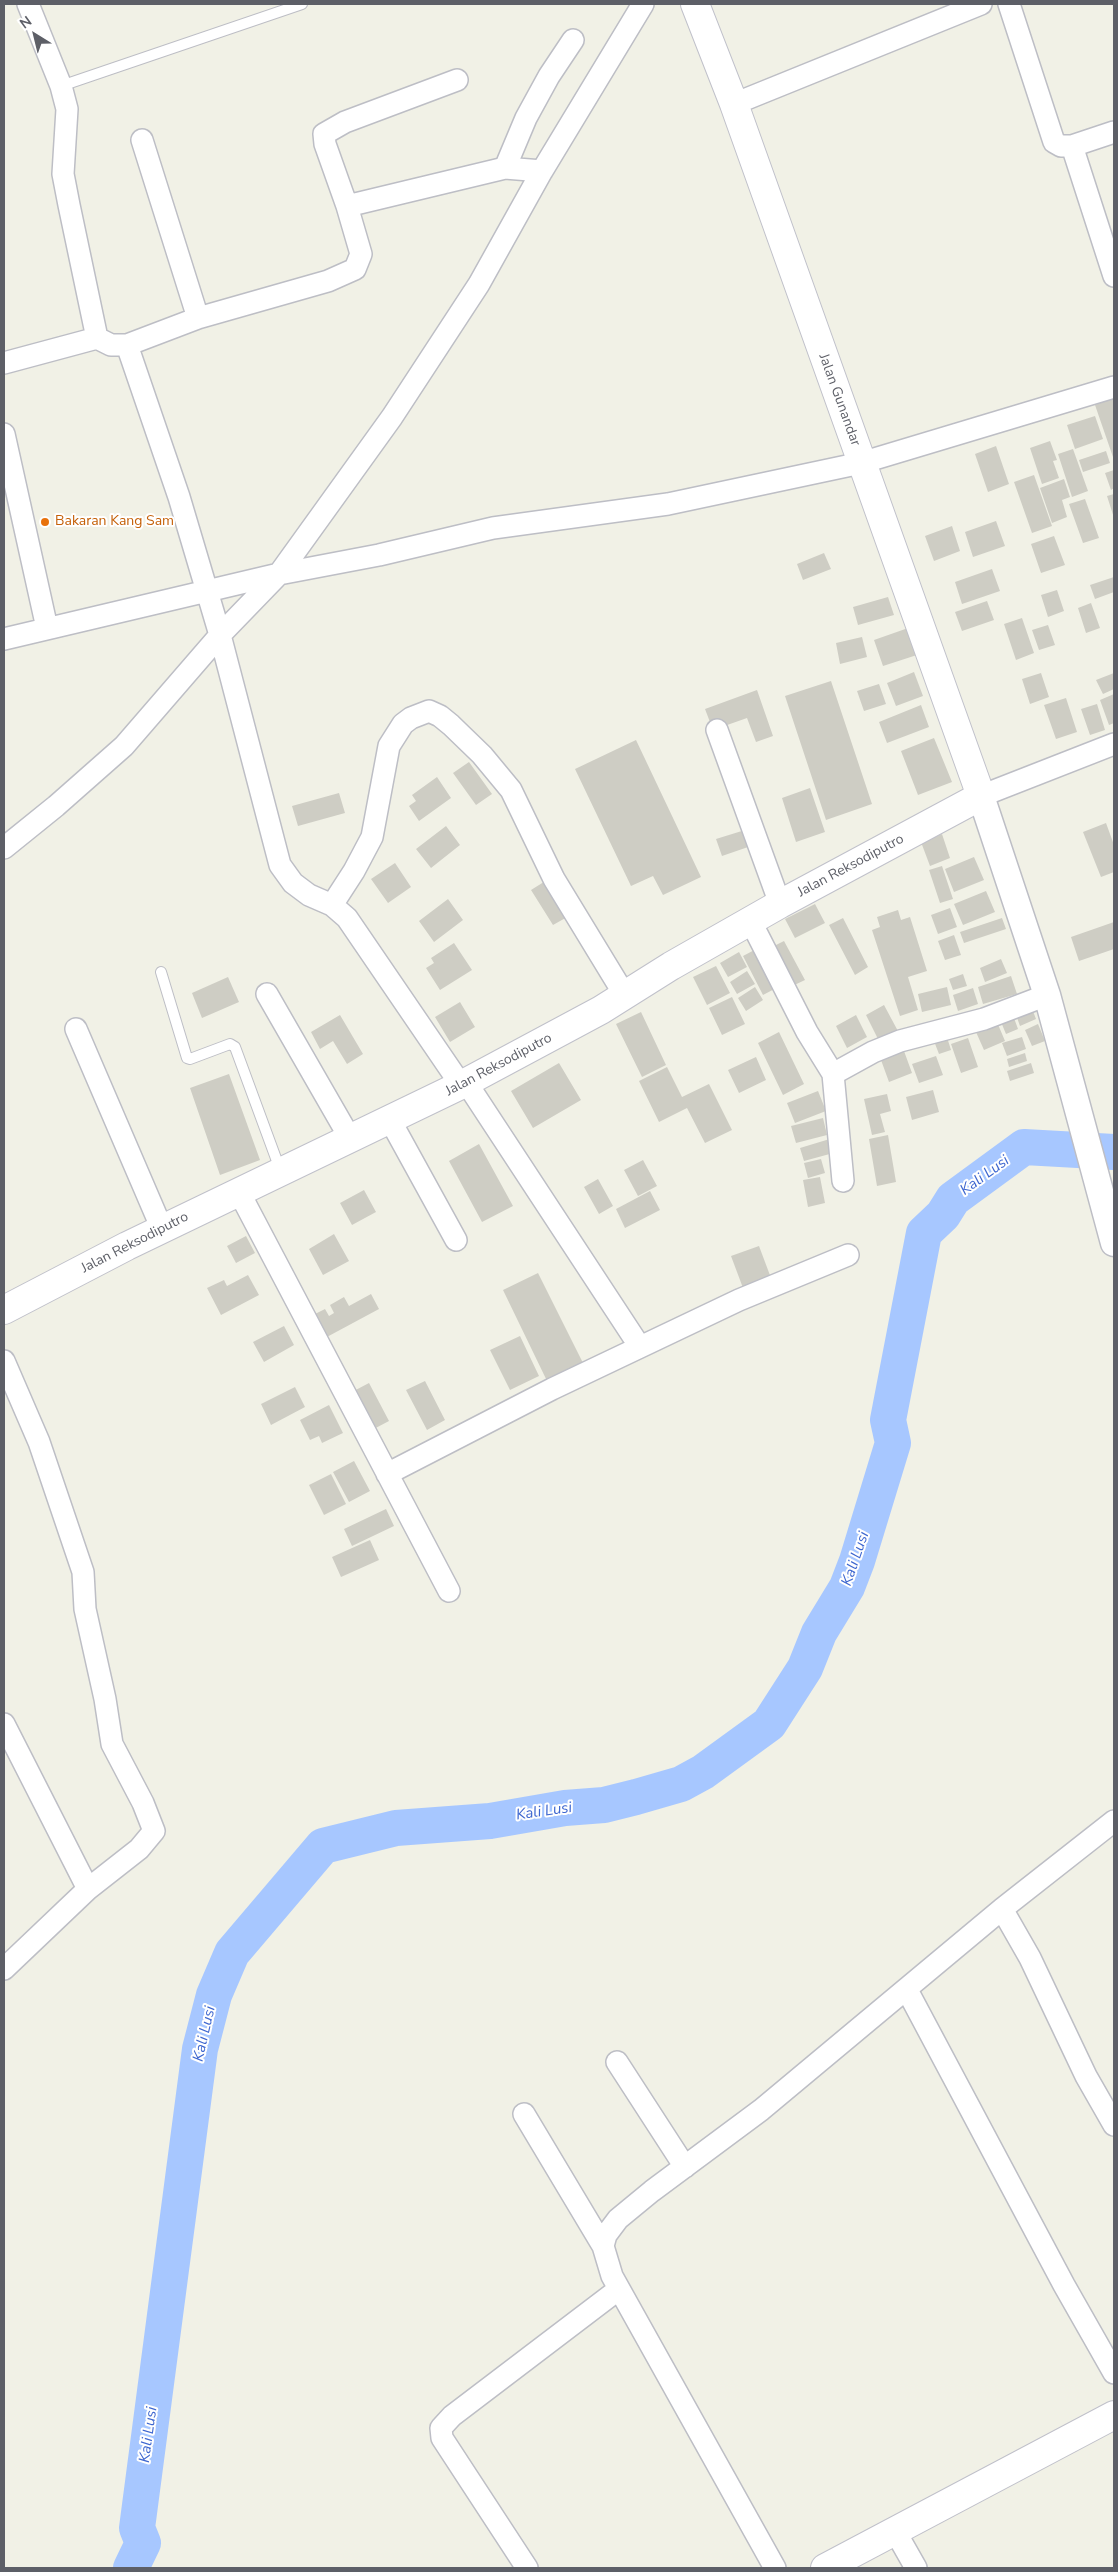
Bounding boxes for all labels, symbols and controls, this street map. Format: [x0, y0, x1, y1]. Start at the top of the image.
north arrow [10, 10, 60, 60]
text: N [16, 12, 36, 33]
street label: Jalan Gunandar [815, 352, 863, 448]
place label: Bakaran Kang Sam [55, 514, 174, 530]
marker: Bakaran Kang Sam [39, 516, 51, 528]
street label: Jalan Reksodiputro [795, 831, 907, 901]
street label: Jalan Reksodiputro [443, 1030, 555, 1100]
water label: Kali Lusi [957, 1152, 1013, 1200]
street label: Jalan Reksodiputro [79, 1209, 191, 1277]
water label: Kali Lusi [838, 1529, 874, 1589]
water label: Kali Lusi [515, 1799, 573, 1825]
water label: Kali Lusi [190, 2005, 220, 2063]
water label: Kali Lusi [136, 2406, 162, 2464]

